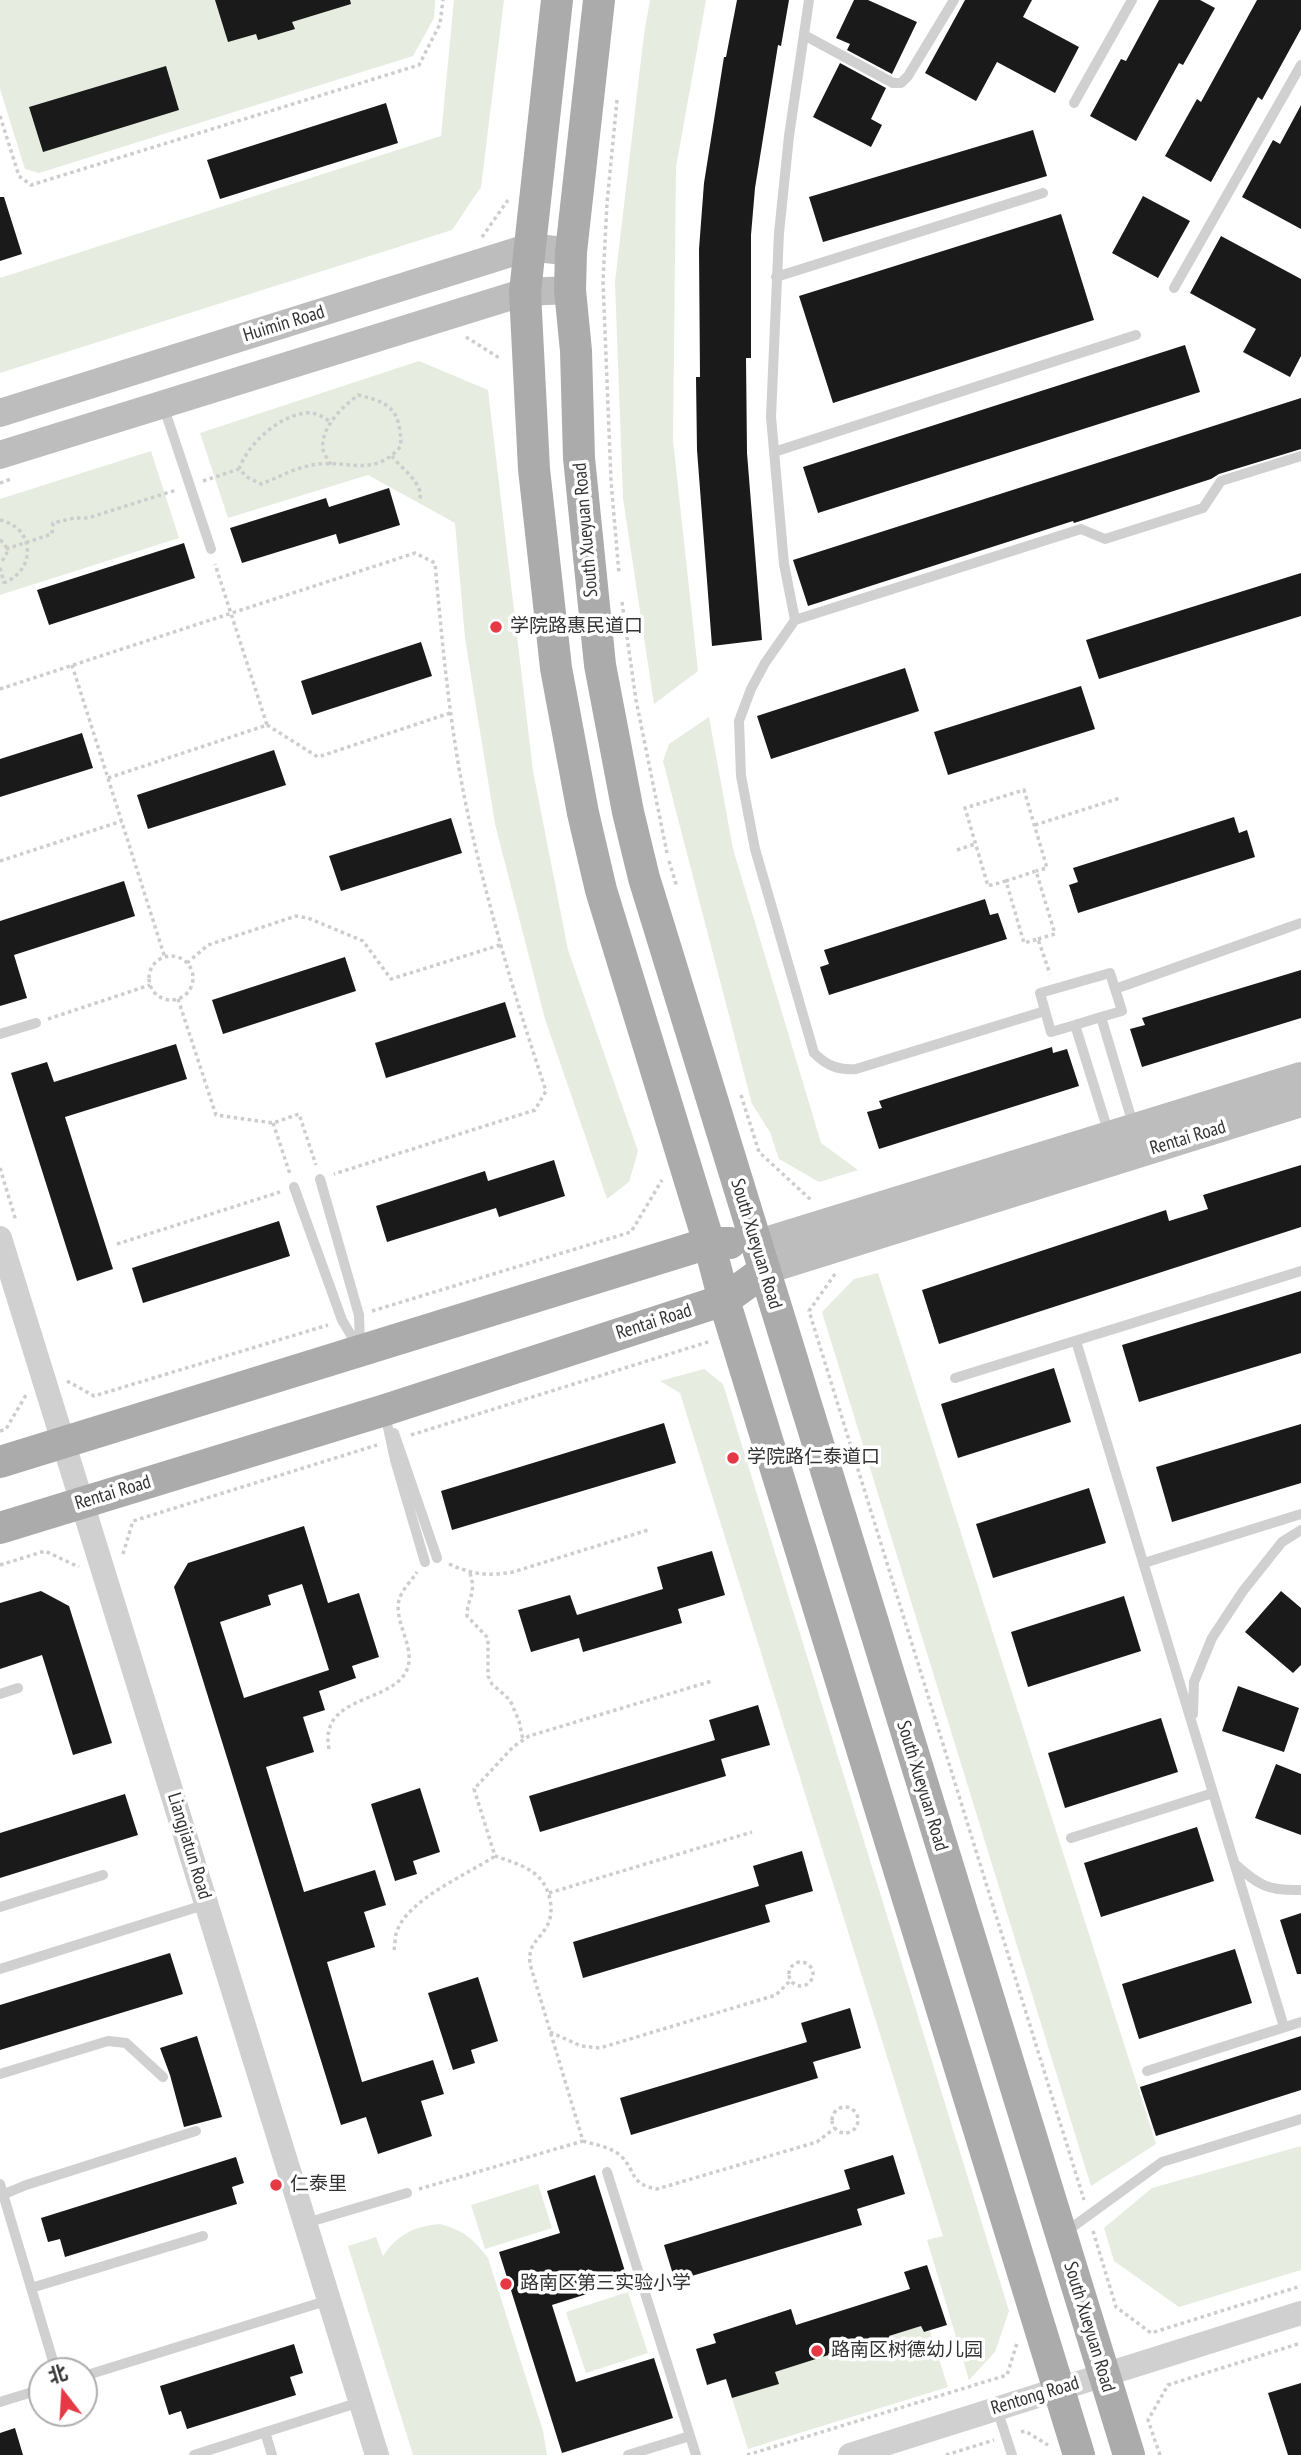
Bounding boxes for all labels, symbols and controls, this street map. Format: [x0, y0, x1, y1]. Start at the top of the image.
street label: Huimin Road [241, 301, 327, 347]
street label: South Xueyuan Road [569, 462, 603, 598]
place label: 学院路惠民道口 [510, 616, 643, 638]
marker: 学院路惠民道口 [488, 619, 504, 635]
street label: Rentai Road [1147, 1116, 1229, 1160]
street label: South Xueyuan Road [725, 1176, 787, 1312]
street label: Rentai Road [613, 1299, 695, 1345]
place label: 学院路仁泰道口 [747, 1447, 880, 1469]
marker: 学院路仁泰道口 [725, 1450, 741, 1466]
street label: Rentai Road [72, 1471, 154, 1515]
street label: South Xueyuan Road [891, 1718, 953, 1854]
street label: Liangjiatun Road [162, 1790, 216, 1902]
place label: 仁泰里 [290, 2174, 347, 2196]
marker: 仁泰里 [268, 2177, 284, 2193]
street label: South Xueyuan Road [1058, 2259, 1120, 2395]
place label: 路南区第三实验小学 [520, 2273, 691, 2295]
marker: 路南区第三实验小学 [498, 2276, 514, 2292]
place label: 路南区树德幼儿园 [831, 2340, 983, 2362]
marker: 路南区树德幼儿园 [809, 2343, 825, 2359]
north arrow [28, 2357, 98, 2427]
text: 北 [45, 2360, 70, 2388]
street label: Rentong Road [988, 2372, 1082, 2420]

